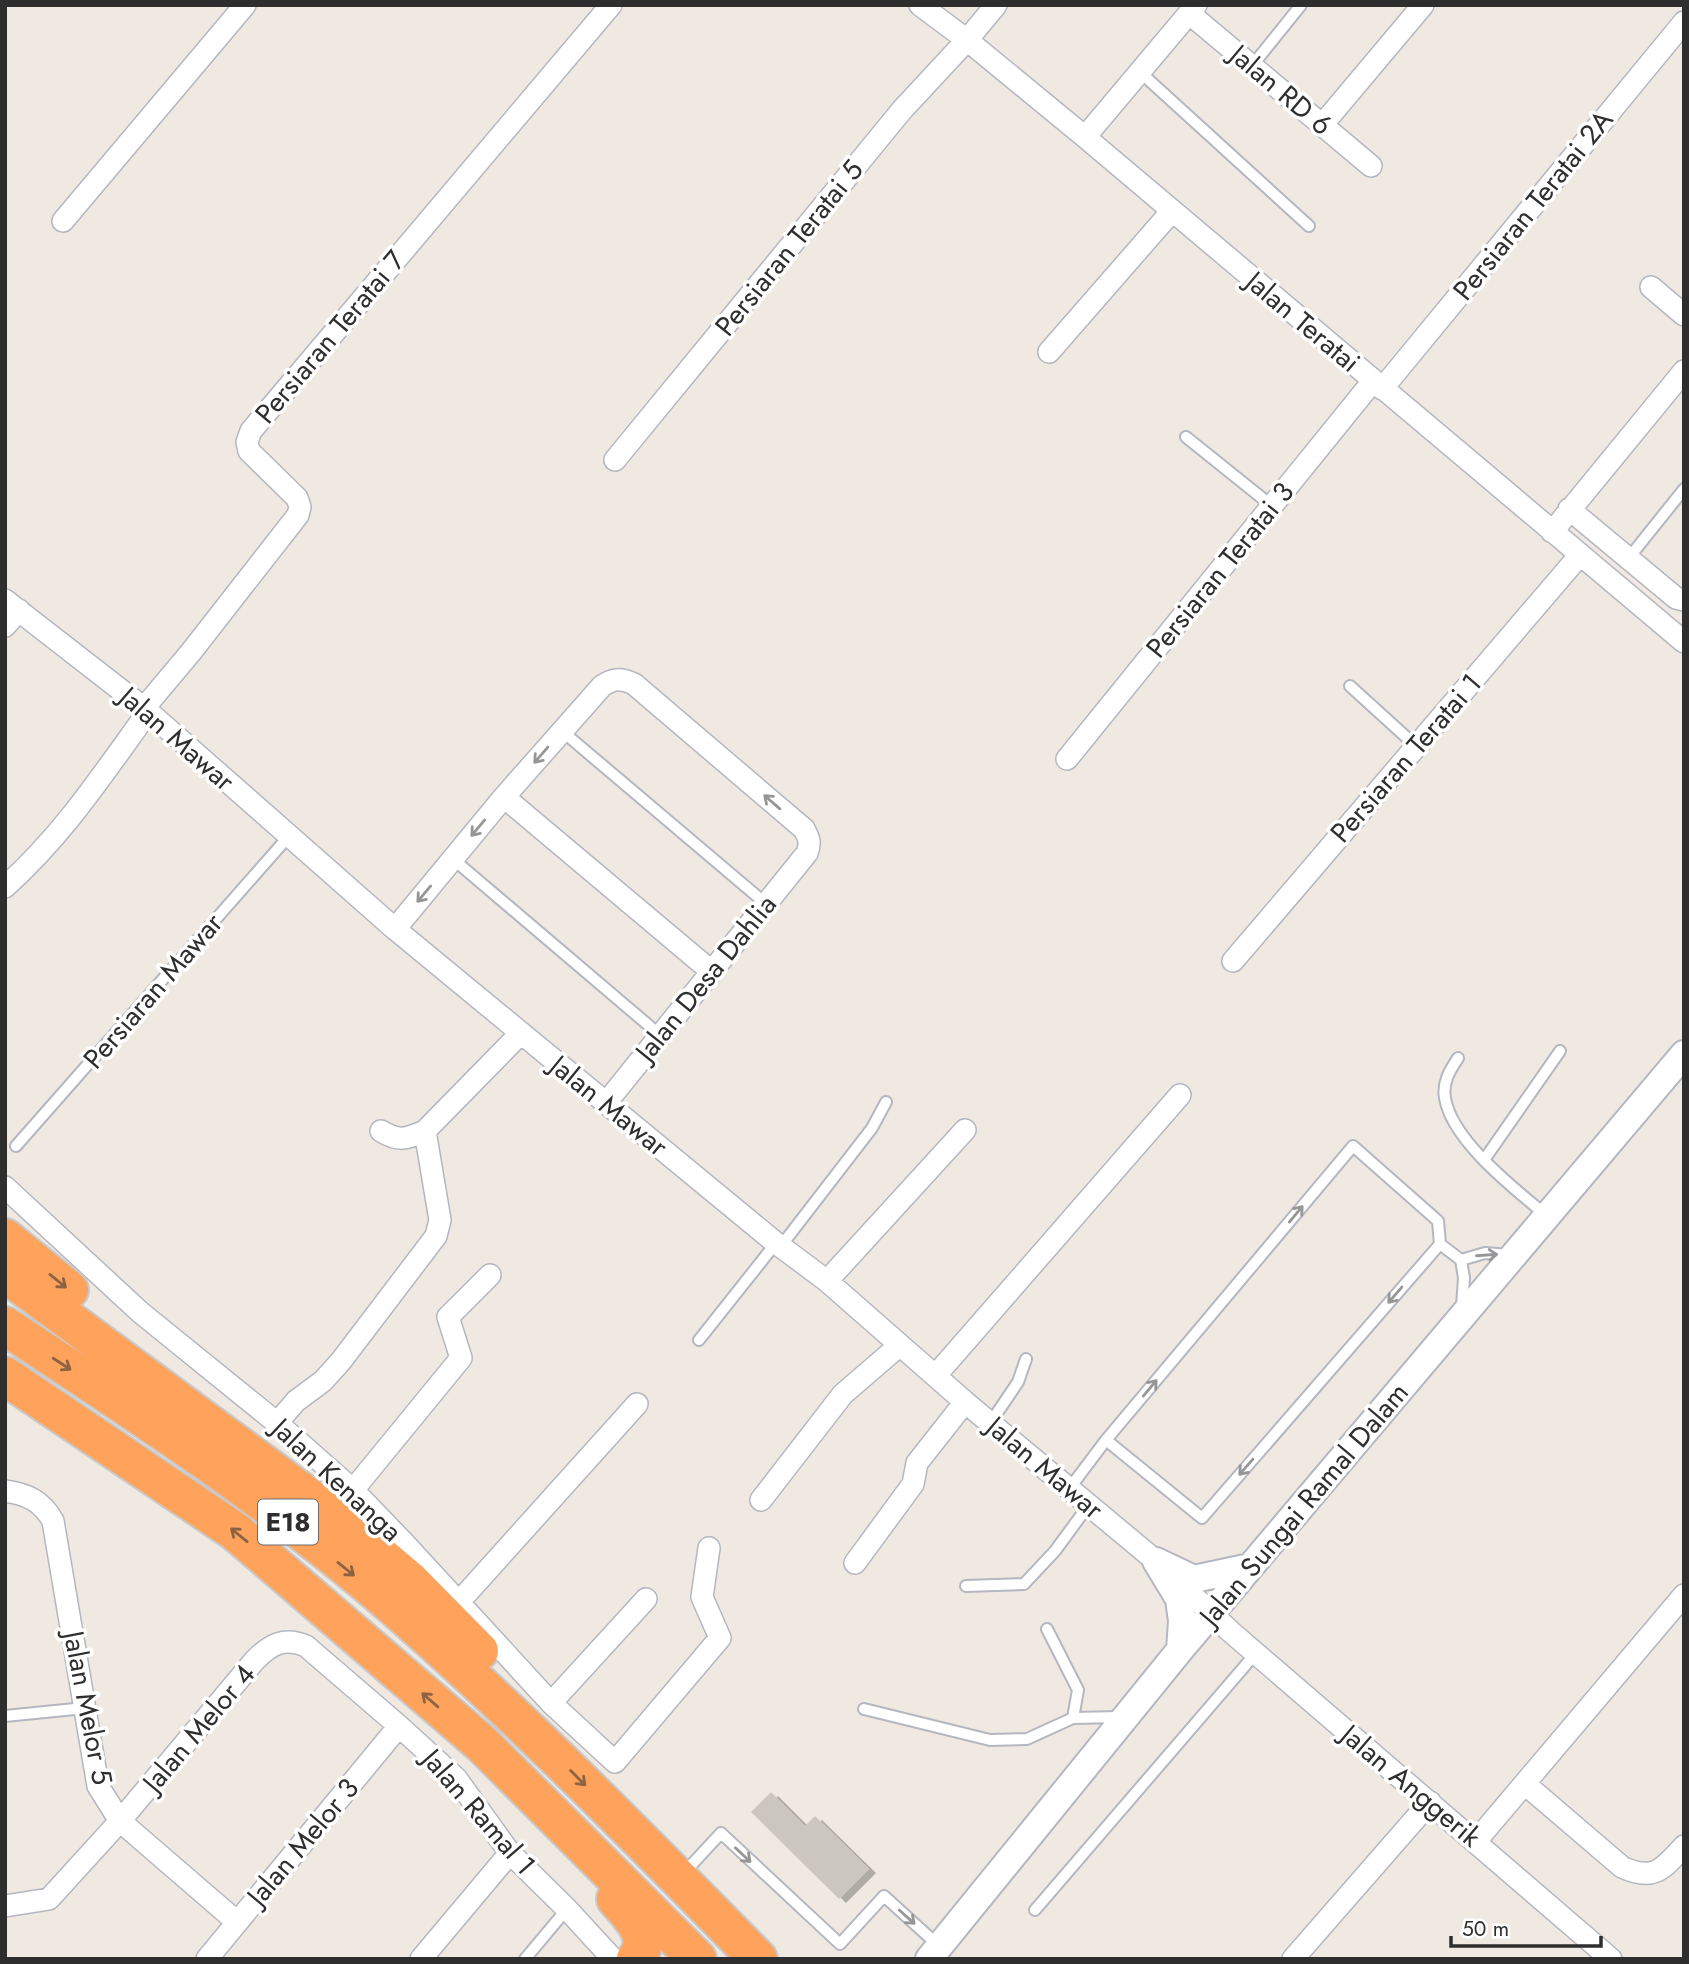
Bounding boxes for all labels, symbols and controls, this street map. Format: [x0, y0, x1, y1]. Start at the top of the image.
street label: Jalan RD 6 [1218, 32, 1341, 145]
street label: Persiaran Teratai 2A [1443, 100, 1623, 309]
street label: Persiaran Teratai 5 [705, 151, 873, 345]
street label: Persiaran Teratai 7 [245, 241, 415, 433]
street label: Jalan Teratai [1234, 259, 1369, 382]
street label: Persiaran Teratai 3 [1136, 473, 1304, 667]
street label: Persiaran Teratai 1 [1321, 664, 1491, 852]
street label: Jalan Mawar [107, 675, 244, 801]
one-way arrow [533, 746, 549, 764]
one-way arrow [763, 794, 781, 810]
one-way arrow [471, 818, 486, 836]
one-way arrow [416, 885, 432, 903]
street label: Jalan Desa Dahlia [623, 886, 786, 1073]
street label: Persiaran Mawar [74, 904, 233, 1078]
street label: Jalan Mawar [538, 1043, 677, 1167]
one-way arrow [1288, 1205, 1304, 1223]
one-way arrow [1475, 1249, 1498, 1262]
one-way arrow [49, 1273, 67, 1289]
one-way arrow [1387, 1286, 1403, 1304]
one-way arrow [52, 1357, 72, 1371]
street label: Jalan Sungai Ramal Dalam [1187, 1373, 1418, 1638]
one-way arrow [1142, 1379, 1158, 1397]
street label: Jalan Mawar [975, 1404, 1113, 1529]
street label: Jalan Kenanga [260, 1406, 411, 1551]
one-way arrow [1238, 1458, 1254, 1476]
road number: E18 [258, 1499, 318, 1544]
one-way arrow [231, 1527, 249, 1543]
one-way arrow [336, 1561, 354, 1576]
street label: Jalan Melor 5 [52, 1624, 123, 1788]
street label: Jalan Melor 4 [130, 1655, 265, 1804]
one-way arrow [421, 1692, 439, 1708]
street label: Jalan Anggerik [1329, 1712, 1491, 1857]
street label: Jalan Ramal 1 [410, 1737, 545, 1884]
street label: Jalan Melor 3 [235, 1769, 369, 1918]
one-way arrow [569, 1769, 586, 1786]
one-way arrow [734, 1846, 751, 1863]
scale bar [1451, 1904, 1602, 1948]
one-way arrow [898, 1909, 915, 1926]
text: 50 m [1462, 1914, 1509, 1944]

